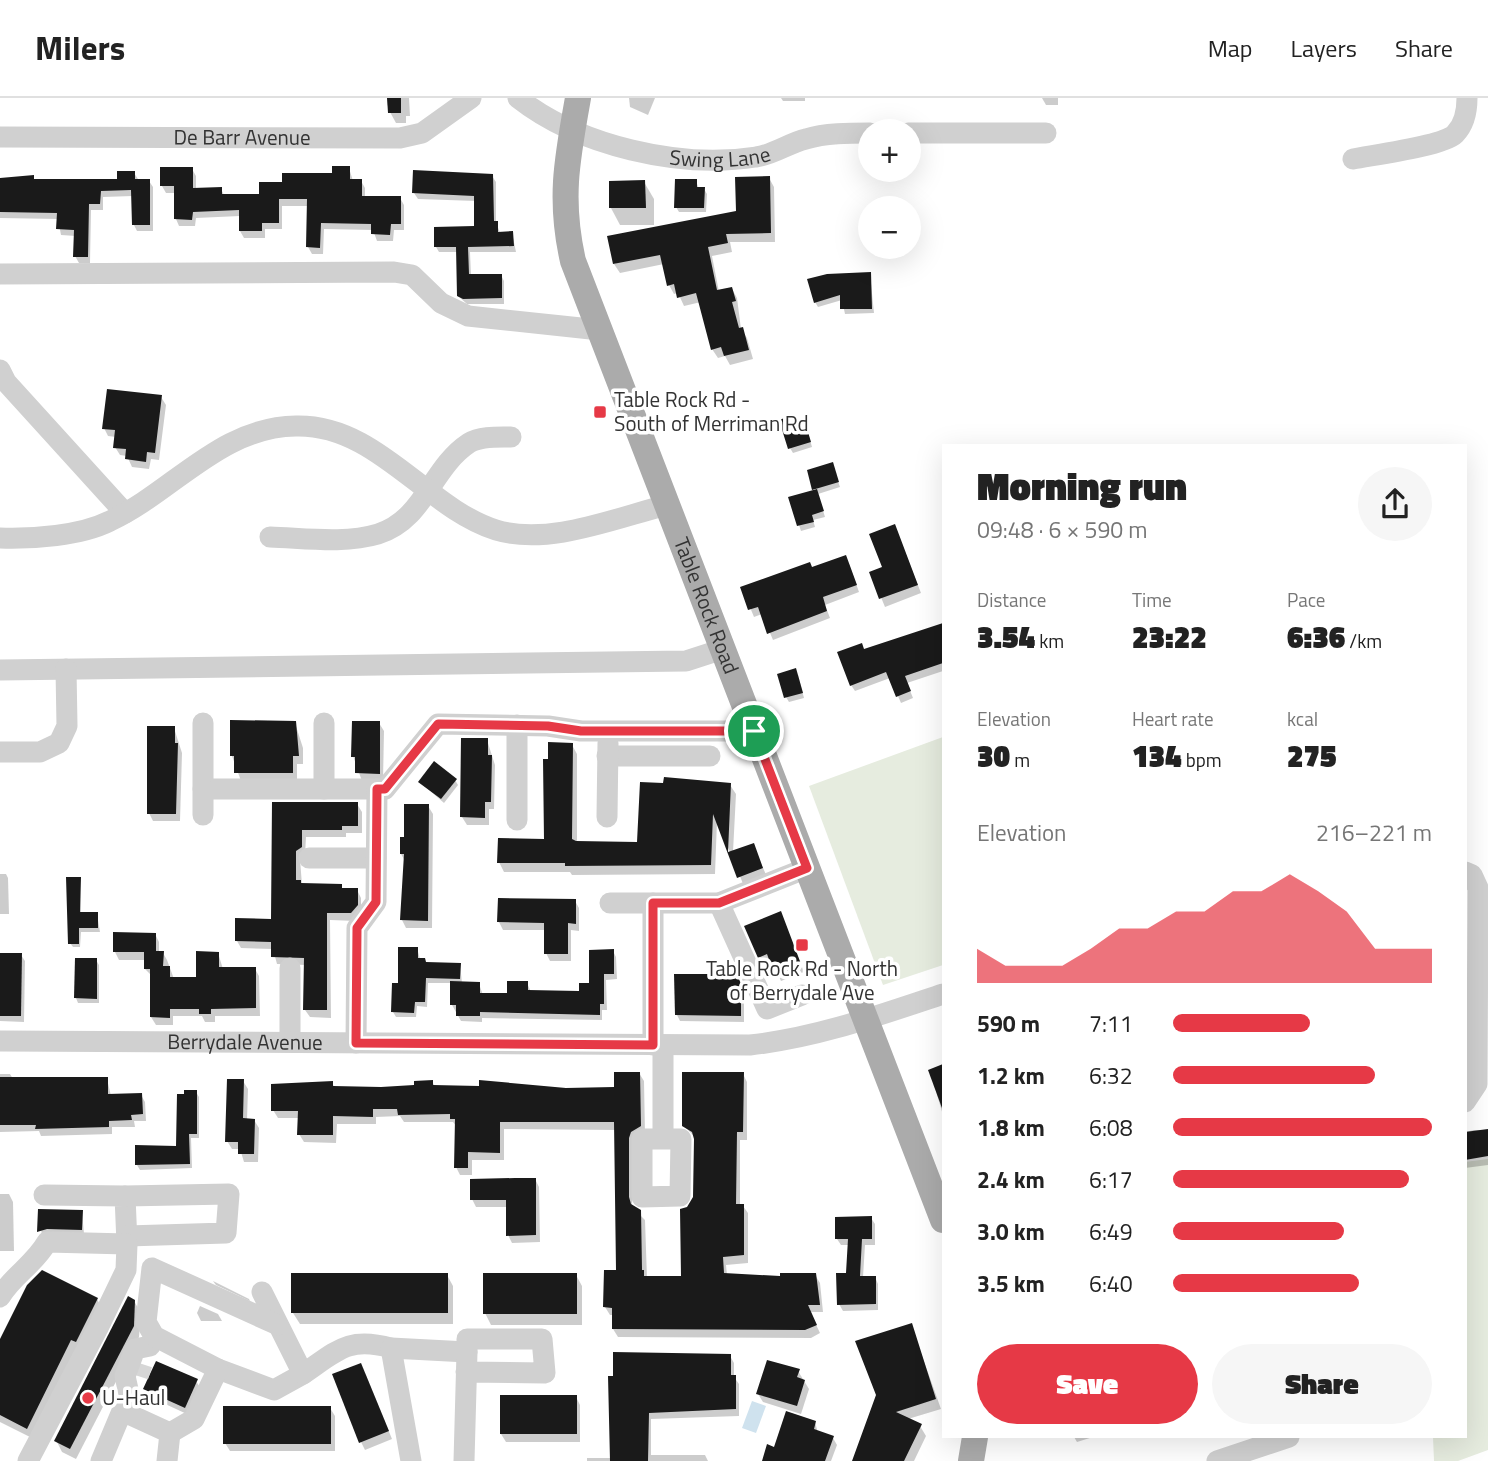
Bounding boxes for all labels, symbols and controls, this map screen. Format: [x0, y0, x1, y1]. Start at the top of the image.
text: Milers [35, 23, 125, 73]
text: Map [1208, 30, 1253, 66]
text: Layers [1291, 30, 1357, 66]
text: Share [1395, 30, 1453, 66]
map controls [858, 119, 921, 259]
button: + [858, 119, 921, 182]
street label: De Barr Avenue [173, 120, 311, 153]
street label: Swing Lane [668, 137, 774, 175]
button: − [858, 196, 921, 259]
place label: Table Rock Rd - South of Merriman Rd [614, 383, 809, 439]
marker: Table Rock Rd - South of Merriman Rd [592, 404, 608, 420]
text: Morning run [977, 457, 1187, 515]
button: share [1358, 467, 1432, 541]
text: 09:48 · 6 × 590 m [977, 512, 1147, 547]
street label: Table Rock Road [666, 532, 748, 678]
text: Distance [977, 585, 1046, 614]
text: Time [1132, 585, 1172, 614]
text: Pace [1287, 585, 1325, 614]
text: 3.54 [977, 614, 1035, 660]
text: 23:22 [1132, 614, 1207, 660]
text: 6:36 [1287, 614, 1345, 660]
text: km [1035, 626, 1064, 655]
text: /km [1345, 626, 1382, 655]
pin [724, 701, 784, 761]
text: Elevation [977, 704, 1051, 733]
text: Heart rate [1132, 704, 1214, 733]
text: kcal [1287, 704, 1318, 733]
icon: arrive [735, 712, 773, 750]
text: 30 [977, 733, 1010, 779]
text: 134 [1132, 733, 1182, 779]
text: 275 [1287, 733, 1337, 779]
text: m [1010, 745, 1030, 774]
text: bpm [1182, 745, 1222, 774]
text: Elevation [977, 815, 1066, 850]
text: 216–221 m [1316, 815, 1432, 850]
marker: Table Rock Rd - North of Berrydale Ave [794, 937, 810, 953]
place label: Table Rock Rd - North of Berrydale Ave [706, 952, 898, 1008]
text: 590 m [977, 1006, 1040, 1041]
text: 7:11 [1089, 1006, 1133, 1041]
street label: Berrydale Avenue [167, 1025, 323, 1058]
text: 1.2 km [977, 1058, 1045, 1093]
text: 6:32 [1089, 1058, 1133, 1093]
text: 1.8 km [977, 1110, 1045, 1145]
text: 6:08 [1089, 1110, 1133, 1145]
text: 2.4 km [977, 1162, 1045, 1197]
text: 6:17 [1089, 1162, 1133, 1197]
text: 3.0 km [977, 1214, 1045, 1249]
text: 6:49 [1089, 1214, 1133, 1249]
text: 3.5 km [977, 1266, 1045, 1301]
text: 6:40 [1089, 1266, 1133, 1301]
button: Save [977, 1344, 1198, 1424]
button: Share [1212, 1344, 1432, 1424]
place label: U-Haul [102, 1381, 165, 1413]
marker: U-Haul [80, 1390, 96, 1406]

